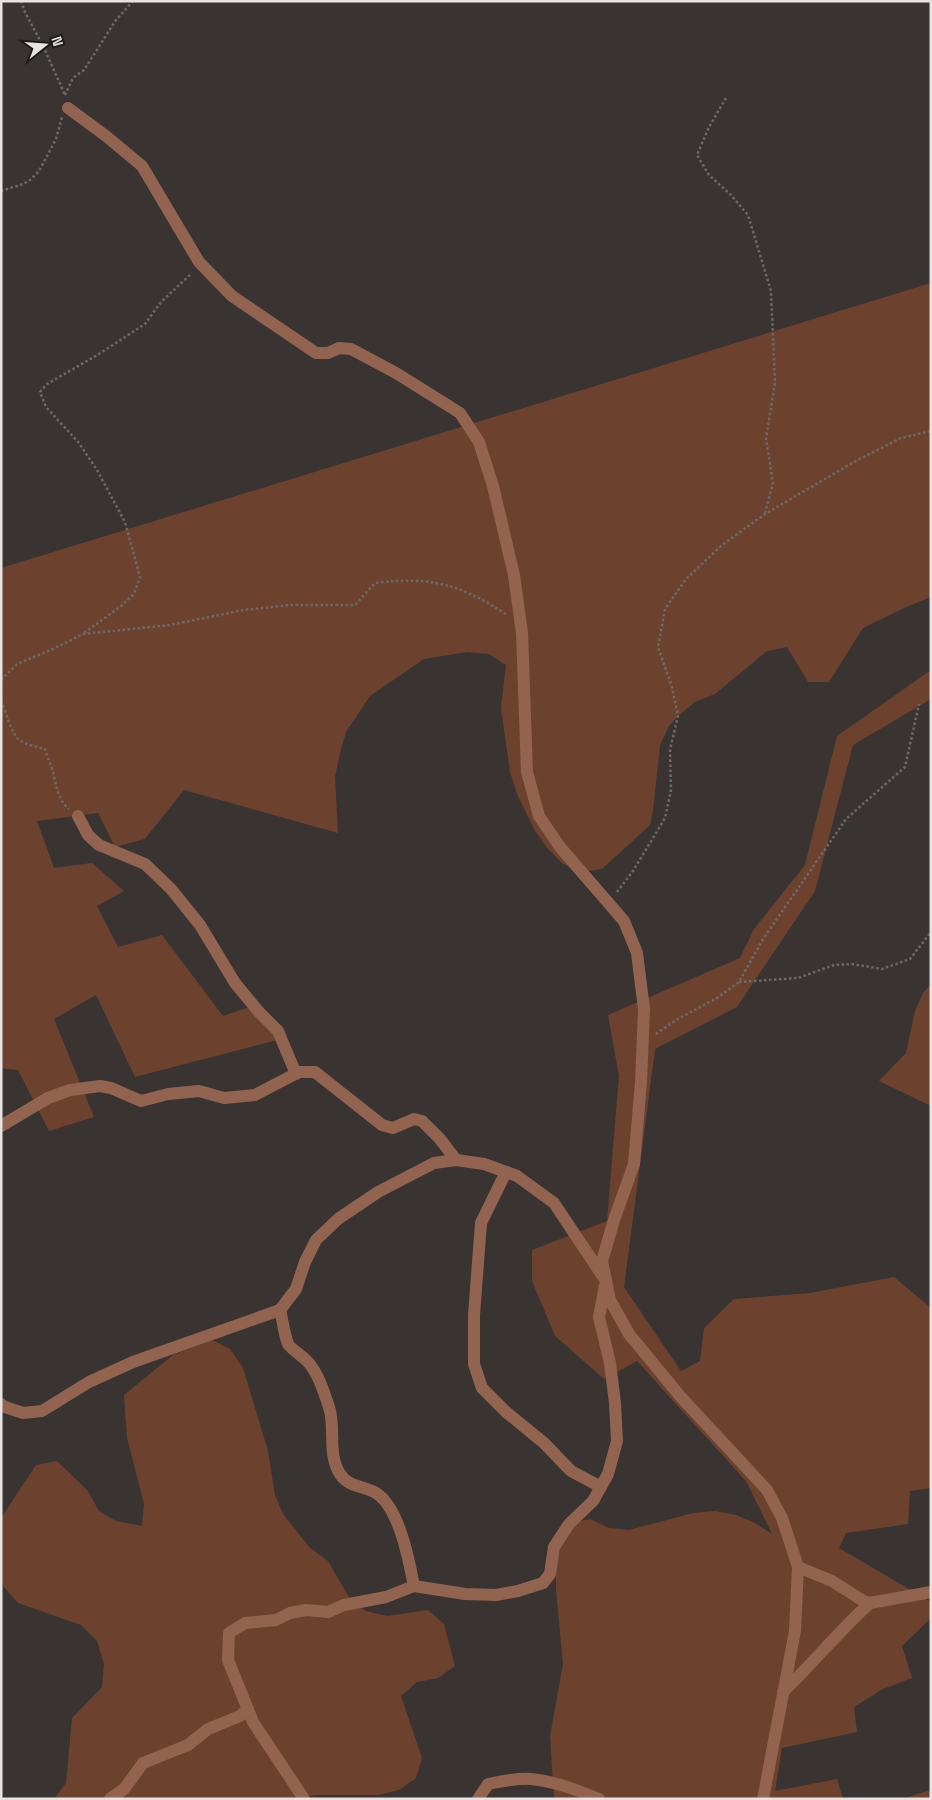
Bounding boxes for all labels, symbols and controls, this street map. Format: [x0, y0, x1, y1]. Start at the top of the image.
north arrow [20, 20, 70, 70]
text: N [47, 34, 67, 48]

